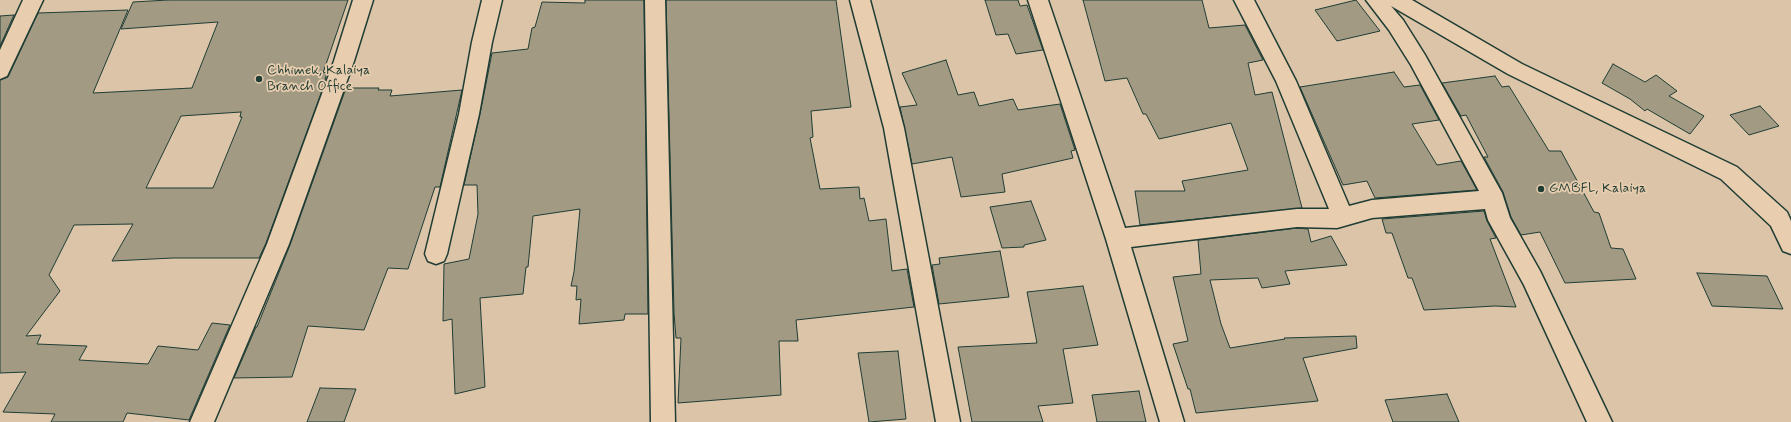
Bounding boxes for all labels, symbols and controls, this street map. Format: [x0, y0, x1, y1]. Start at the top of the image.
place label: Chhimek, Kalaiya Branch Office [267, 63, 370, 96]
marker: Chhimek, Kalaiya Branch Office [254, 74, 264, 84]
place label: GMBFL, Kalaiya [1549, 181, 1646, 197]
marker: GMBFL, Kalaiya [1536, 184, 1546, 194]

